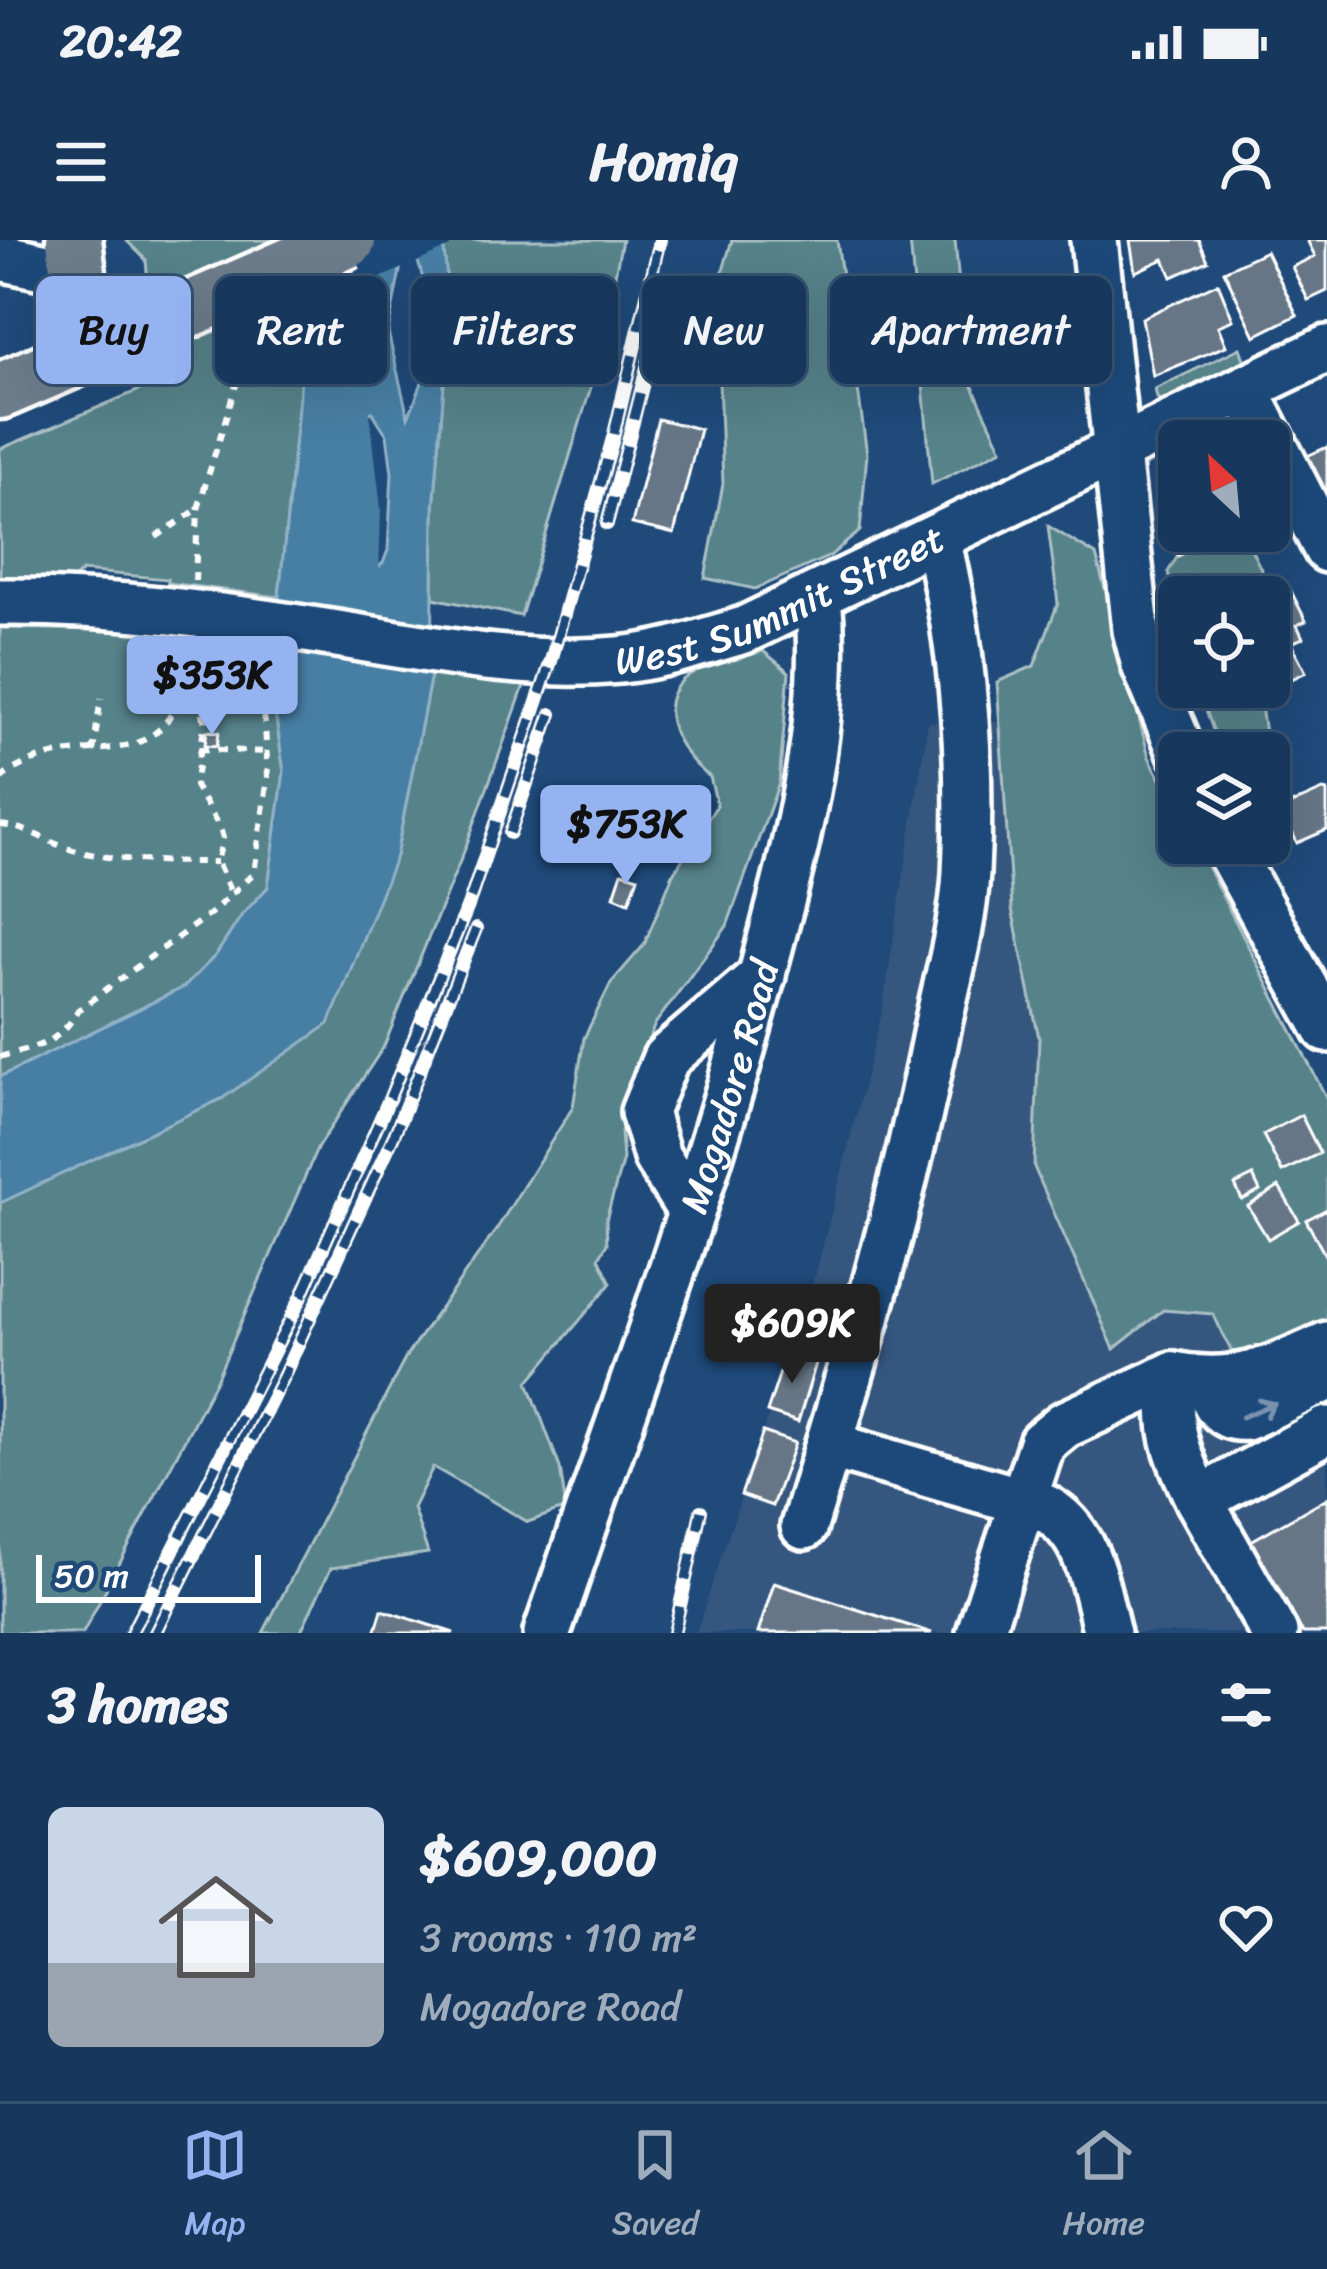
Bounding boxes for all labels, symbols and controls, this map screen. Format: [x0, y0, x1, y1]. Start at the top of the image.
text: 20:42 [60, 2, 182, 82]
text: Homiq [589, 114, 738, 210]
icon: menu [48, 129, 114, 195]
icon: person [1213, 129, 1279, 195]
chip: Buy [36, 276, 191, 384]
chip: Rent [215, 276, 387, 384]
chip: Filters [411, 276, 618, 384]
chip: New [642, 276, 806, 384]
chip: Apartment [830, 276, 1112, 384]
north arrow [1158, 420, 1290, 552]
map controls [1158, 420, 1290, 864]
street label: West Summit Street [611, 504, 957, 695]
button: locate [1158, 576, 1290, 708]
pin: $353K [128, 636, 296, 738]
text: $353K [154, 640, 270, 709]
button: layers [1158, 732, 1290, 864]
pin: $753K [542, 785, 710, 887]
text: $753K [567, 789, 685, 858]
street label: Mogadore Road [659, 951, 800, 1222]
pin: $609K [708, 1284, 876, 1386]
text: $609K [732, 1288, 852, 1357]
one-way arrow [1240, 1398, 1277, 1419]
text: 50 m [54, 1547, 129, 1605]
scale bar [36, 1549, 261, 1602]
text: 3 homes [48, 1660, 228, 1750]
icon: filters [1213, 1672, 1279, 1738]
text: $609,000 [420, 1813, 657, 1903]
icon: home [144, 1855, 288, 1999]
icon: heart [1213, 1894, 1279, 1960]
text: 3 rooms · 110 m² [420, 1903, 697, 1972]
text: Mogadore Road [420, 1972, 681, 2041]
tab: Map [182, 2122, 248, 2252]
tab: Saved [612, 2122, 699, 2252]
tab: Home [1063, 2122, 1145, 2252]

